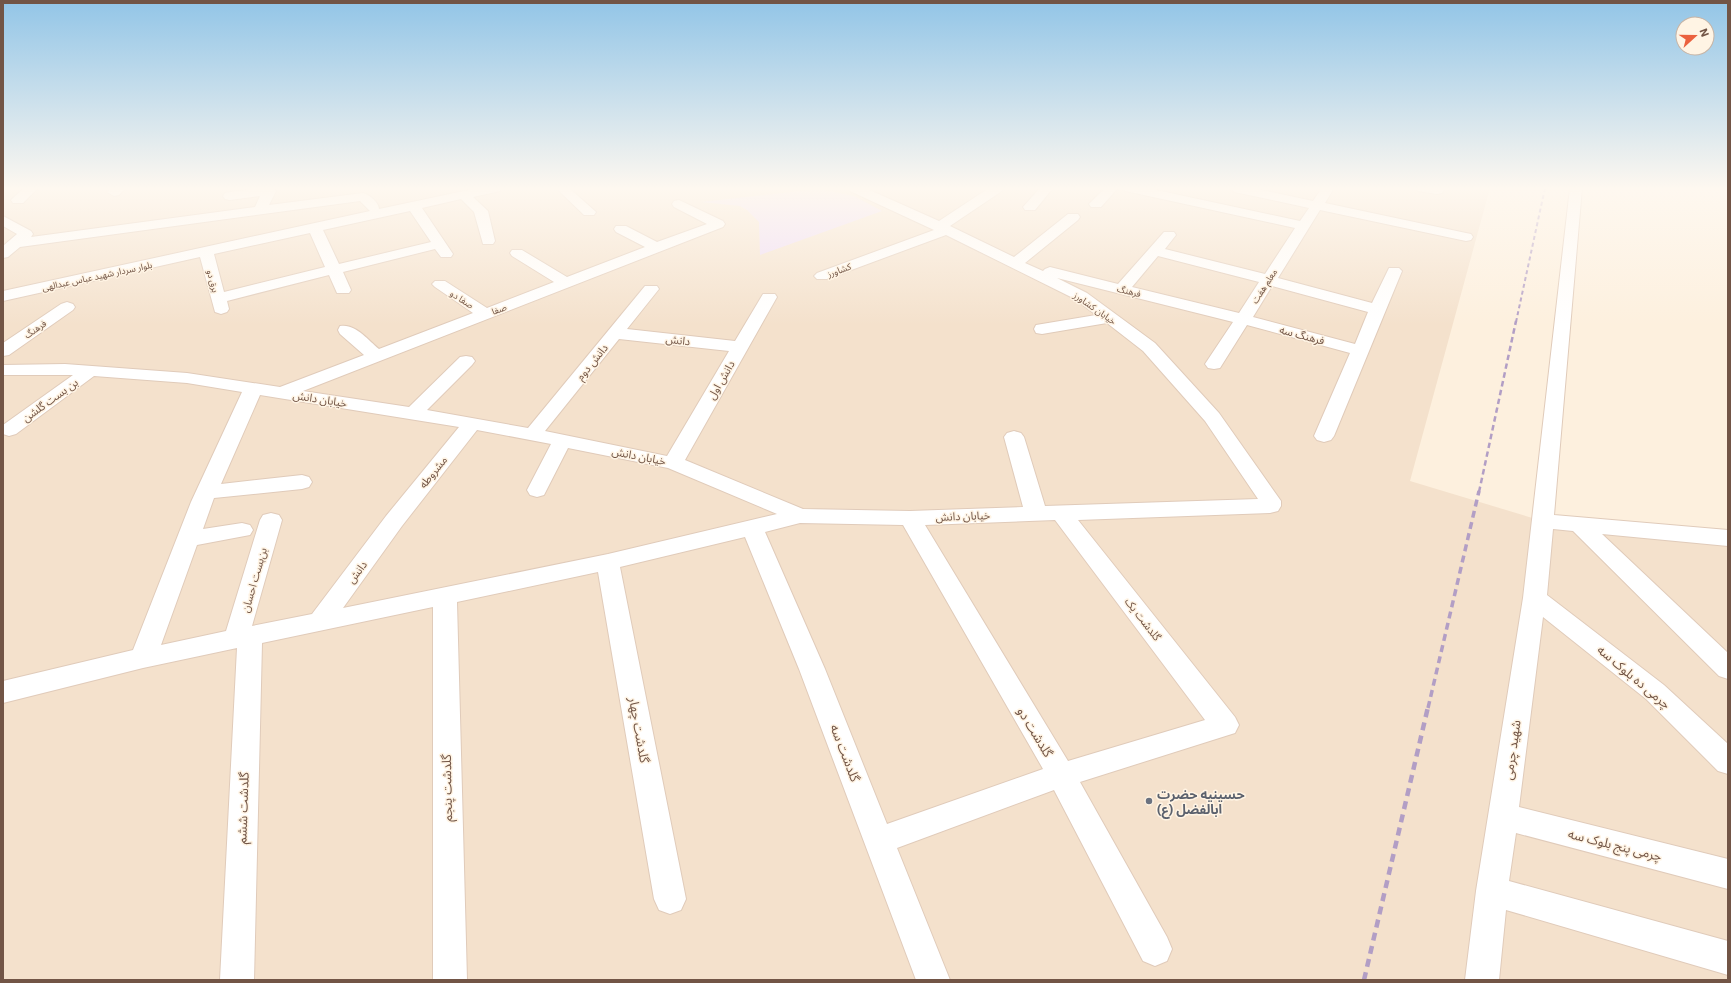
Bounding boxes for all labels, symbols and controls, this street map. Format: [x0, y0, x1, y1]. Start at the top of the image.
north arrow [1675, 16, 1715, 56]
text: N [1696, 26, 1712, 39]
street label: بلوار سردار شهید عباس عبدالهی [41, 259, 153, 294]
street label: کشاورز [825, 261, 853, 281]
street label: معلم هفت [1249, 267, 1281, 306]
street label: برق دو [204, 268, 221, 294]
street label: فرهنگ [1116, 283, 1142, 300]
street label: صفا دو [448, 287, 476, 311]
street label: خیابان کشاورز [1070, 289, 1118, 327]
street label: صفا [490, 301, 508, 317]
street label: فرهنگ [22, 318, 49, 341]
street label: فرهنگ سه [1278, 322, 1326, 348]
street label: دانش [665, 332, 691, 348]
street label: دانش دوم [573, 341, 612, 384]
street label: دانش اول [704, 358, 738, 402]
street label: بن بست گلشن [19, 375, 81, 425]
street label: خیابان دانش [292, 388, 349, 410]
street label: خیابان دانش [611, 444, 668, 468]
street label: مشروطه [416, 453, 450, 491]
street label: خیابان دانش [935, 508, 991, 524]
street label: بن‌بست احسان [238, 546, 270, 614]
street label: دانش [344, 558, 370, 586]
street label: گلدشت یک [1122, 595, 1164, 644]
street label: چرمی ده بلوک سه [1593, 641, 1675, 714]
street label: گلدشت چهار [624, 695, 653, 765]
street label: گلدشت دو [1013, 704, 1057, 761]
street label: شهید چرمی [1499, 719, 1526, 781]
street label: گلدشت سه [826, 722, 864, 785]
street label: گلدشت پنجم [438, 753, 458, 822]
street label: گلدشت ششم [233, 771, 255, 844]
place label: حسینیه حضرت ابالفضل (ع) [1157, 786, 1245, 819]
marker: حسینیه حضرت ابالفضل (ع) [1144, 796, 1154, 806]
street label: چرمی پنج بلوک سه [1566, 825, 1664, 867]

